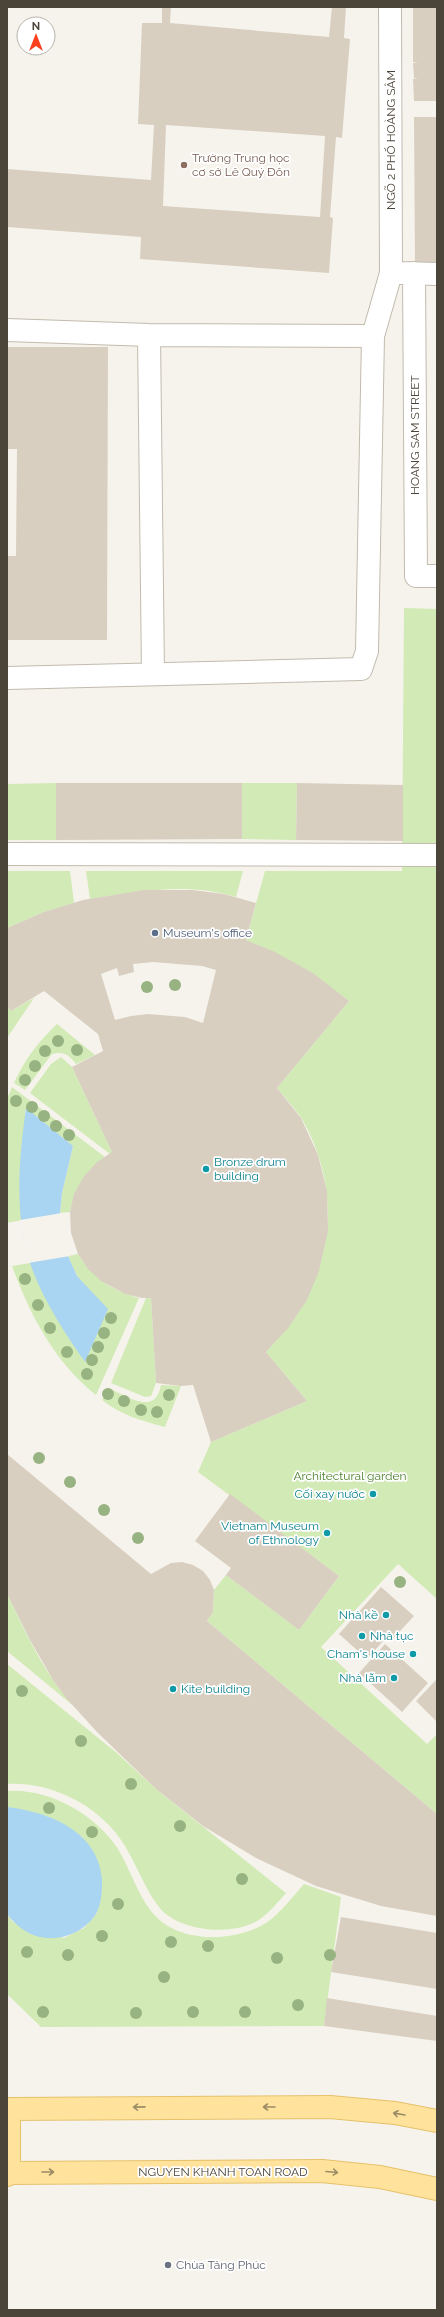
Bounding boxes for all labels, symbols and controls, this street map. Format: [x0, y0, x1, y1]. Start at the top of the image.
north arrow [16, 16, 56, 56]
text: N [32, 20, 40, 33]
street label: NGÕ 2 PHỐ HOÀNG SÂM [384, 70, 398, 210]
place label: Trường Trung học cơ sở Lê Quý Đôn [192, 151, 290, 179]
marker: Trường Trung học cơ sở Lê Quý Đôn [179, 160, 189, 170]
street label: HOANG SAM STREET [408, 374, 422, 495]
place label: Museum's office [163, 926, 252, 940]
marker: Museum's office [150, 928, 160, 938]
place label: Bronze drum building [214, 1155, 286, 1183]
marker: Bronze drum building [201, 1164, 211, 1174]
park label: Architectural garden [293, 1469, 407, 1483]
place label: Cối xay nước [295, 1487, 365, 1501]
marker: Cối xay nước [368, 1489, 378, 1499]
place label: Vietnam Museum of Ethnology [221, 1519, 319, 1547]
marker: Vietnam Museum of Ethnology [322, 1528, 332, 1538]
place label: Nhà kề [339, 1608, 378, 1622]
marker: Nhà kề [381, 1610, 391, 1620]
place label: Nhà tục [370, 1629, 414, 1643]
marker: Nhà tục [357, 1631, 367, 1641]
place label: Cham's house [327, 1647, 405, 1661]
marker: Cham's house [408, 1649, 418, 1659]
place label: Nhà lẫm [339, 1671, 386, 1685]
marker: Nhà lẫm [389, 1673, 399, 1683]
place label: Kite building [181, 1682, 250, 1696]
marker: Kite building [168, 1684, 178, 1694]
one-way arrow [263, 2103, 276, 2111]
one-way arrow [133, 2104, 146, 2111]
one-way arrow [393, 2110, 406, 2118]
street label: NGUYEN KHANH TOAN ROAD [138, 2165, 308, 2179]
one-way arrow [41, 2168, 54, 2176]
one-way arrow [325, 2169, 338, 2176]
place label: Chùa Tăng Phúc [176, 2258, 266, 2272]
marker: Chùa Tăng Phúc [163, 2260, 173, 2270]

